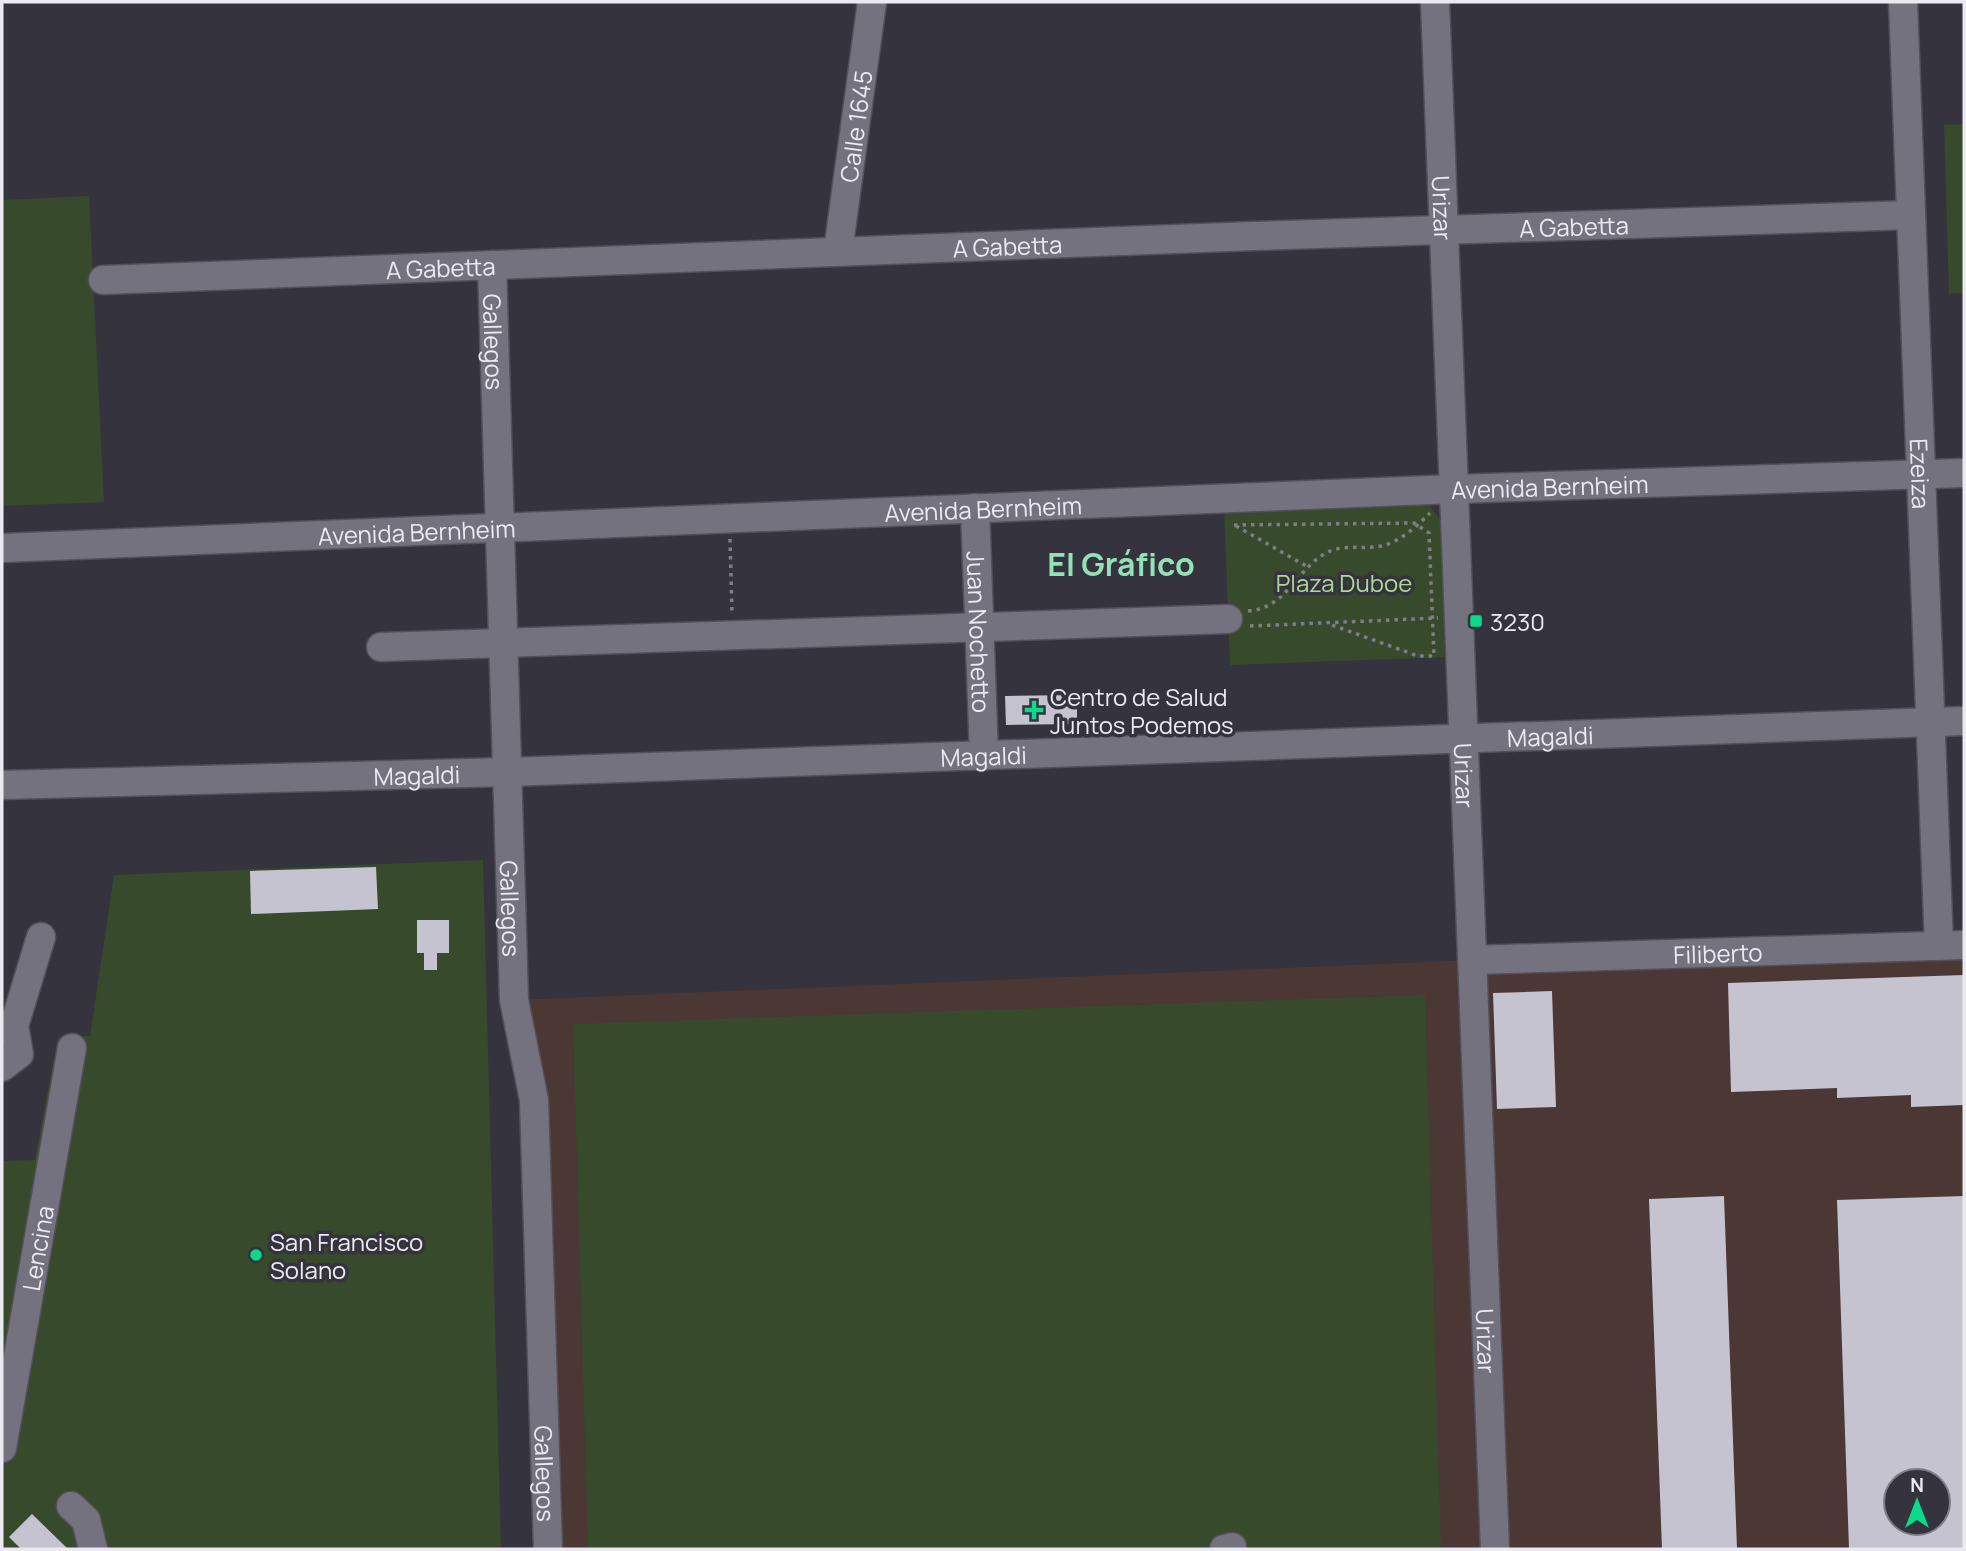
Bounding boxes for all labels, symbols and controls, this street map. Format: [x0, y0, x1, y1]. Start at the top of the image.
street label: Calle 1645 [831, 68, 879, 184]
street label: Urizar [1425, 175, 1461, 241]
street label: A Gabetta [1519, 208, 1629, 244]
street label: A Gabetta [952, 227, 1063, 264]
street label: A Gabetta [385, 249, 496, 286]
street label: Gallegos [476, 293, 512, 391]
street label: Ezeiza [1903, 438, 1939, 509]
street label: Avenida Bernheim [1450, 466, 1649, 506]
street label: Avenida Bernheim [884, 488, 1083, 529]
street label: Avenida Bernheim [317, 511, 516, 552]
district label: El Gráfico [1047, 542, 1195, 586]
street label: Juan Nochetto [960, 550, 999, 713]
park label: Plaza Duboe [1276, 566, 1412, 599]
place label: 3230 [1490, 605, 1545, 638]
marker: 3230 [1468, 613, 1484, 629]
place label: Centro de Salud Juntos Podemos [1050, 680, 1234, 741]
marker: Centro de Salud Juntos Podemos [1024, 700, 1044, 720]
street label: Magaldi [1506, 717, 1594, 753]
street label: Magaldi [940, 737, 1027, 773]
street label: Urizar [1447, 742, 1483, 809]
street label: Magaldi [373, 757, 461, 792]
street label: Gallegos [493, 860, 529, 957]
street label: Filiberto [1673, 935, 1763, 970]
street label: Lencina [13, 1203, 61, 1293]
place label: San Francisco Solano [270, 1225, 423, 1286]
marker: San Francisco Solano [248, 1247, 264, 1263]
street label: Urizar [1469, 1308, 1505, 1375]
street label: Gallegos [528, 1425, 564, 1522]
north arrow [1882, 1467, 1952, 1537]
text: N [1910, 1472, 1924, 1498]

